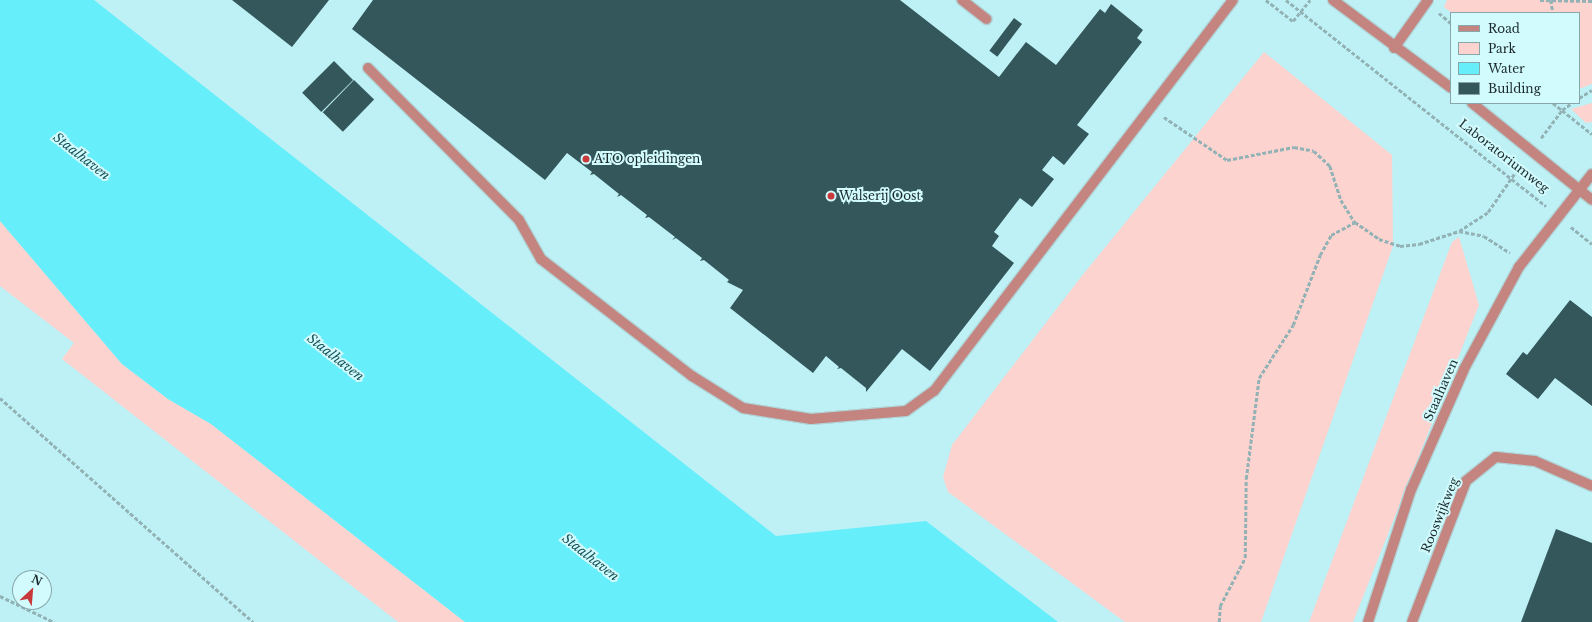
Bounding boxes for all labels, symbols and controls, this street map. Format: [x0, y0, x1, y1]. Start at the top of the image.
legend [1450, 12, 1580, 104]
text: Road [1488, 21, 1520, 36]
text: Park [1488, 41, 1516, 56]
text: Water [1488, 61, 1525, 76]
text: Building [1488, 81, 1541, 96]
street label: Laboratoriumweg [1456, 116, 1552, 196]
water label: Staalhaven [50, 130, 112, 184]
place label: ATO opleidingen [594, 152, 700, 166]
marker: ATO opleidingen [581, 154, 591, 164]
place label: Walserij Oost [839, 189, 921, 203]
marker: Walserij Oost [826, 191, 836, 201]
water label: Staalhaven [304, 331, 366, 385]
street label: Staalhaven [1421, 357, 1461, 423]
street label: Rooswijkweg [1418, 475, 1462, 555]
water label: Staalhaven [559, 531, 621, 585]
north arrow [12, 570, 52, 610]
text: N [29, 572, 45, 589]

